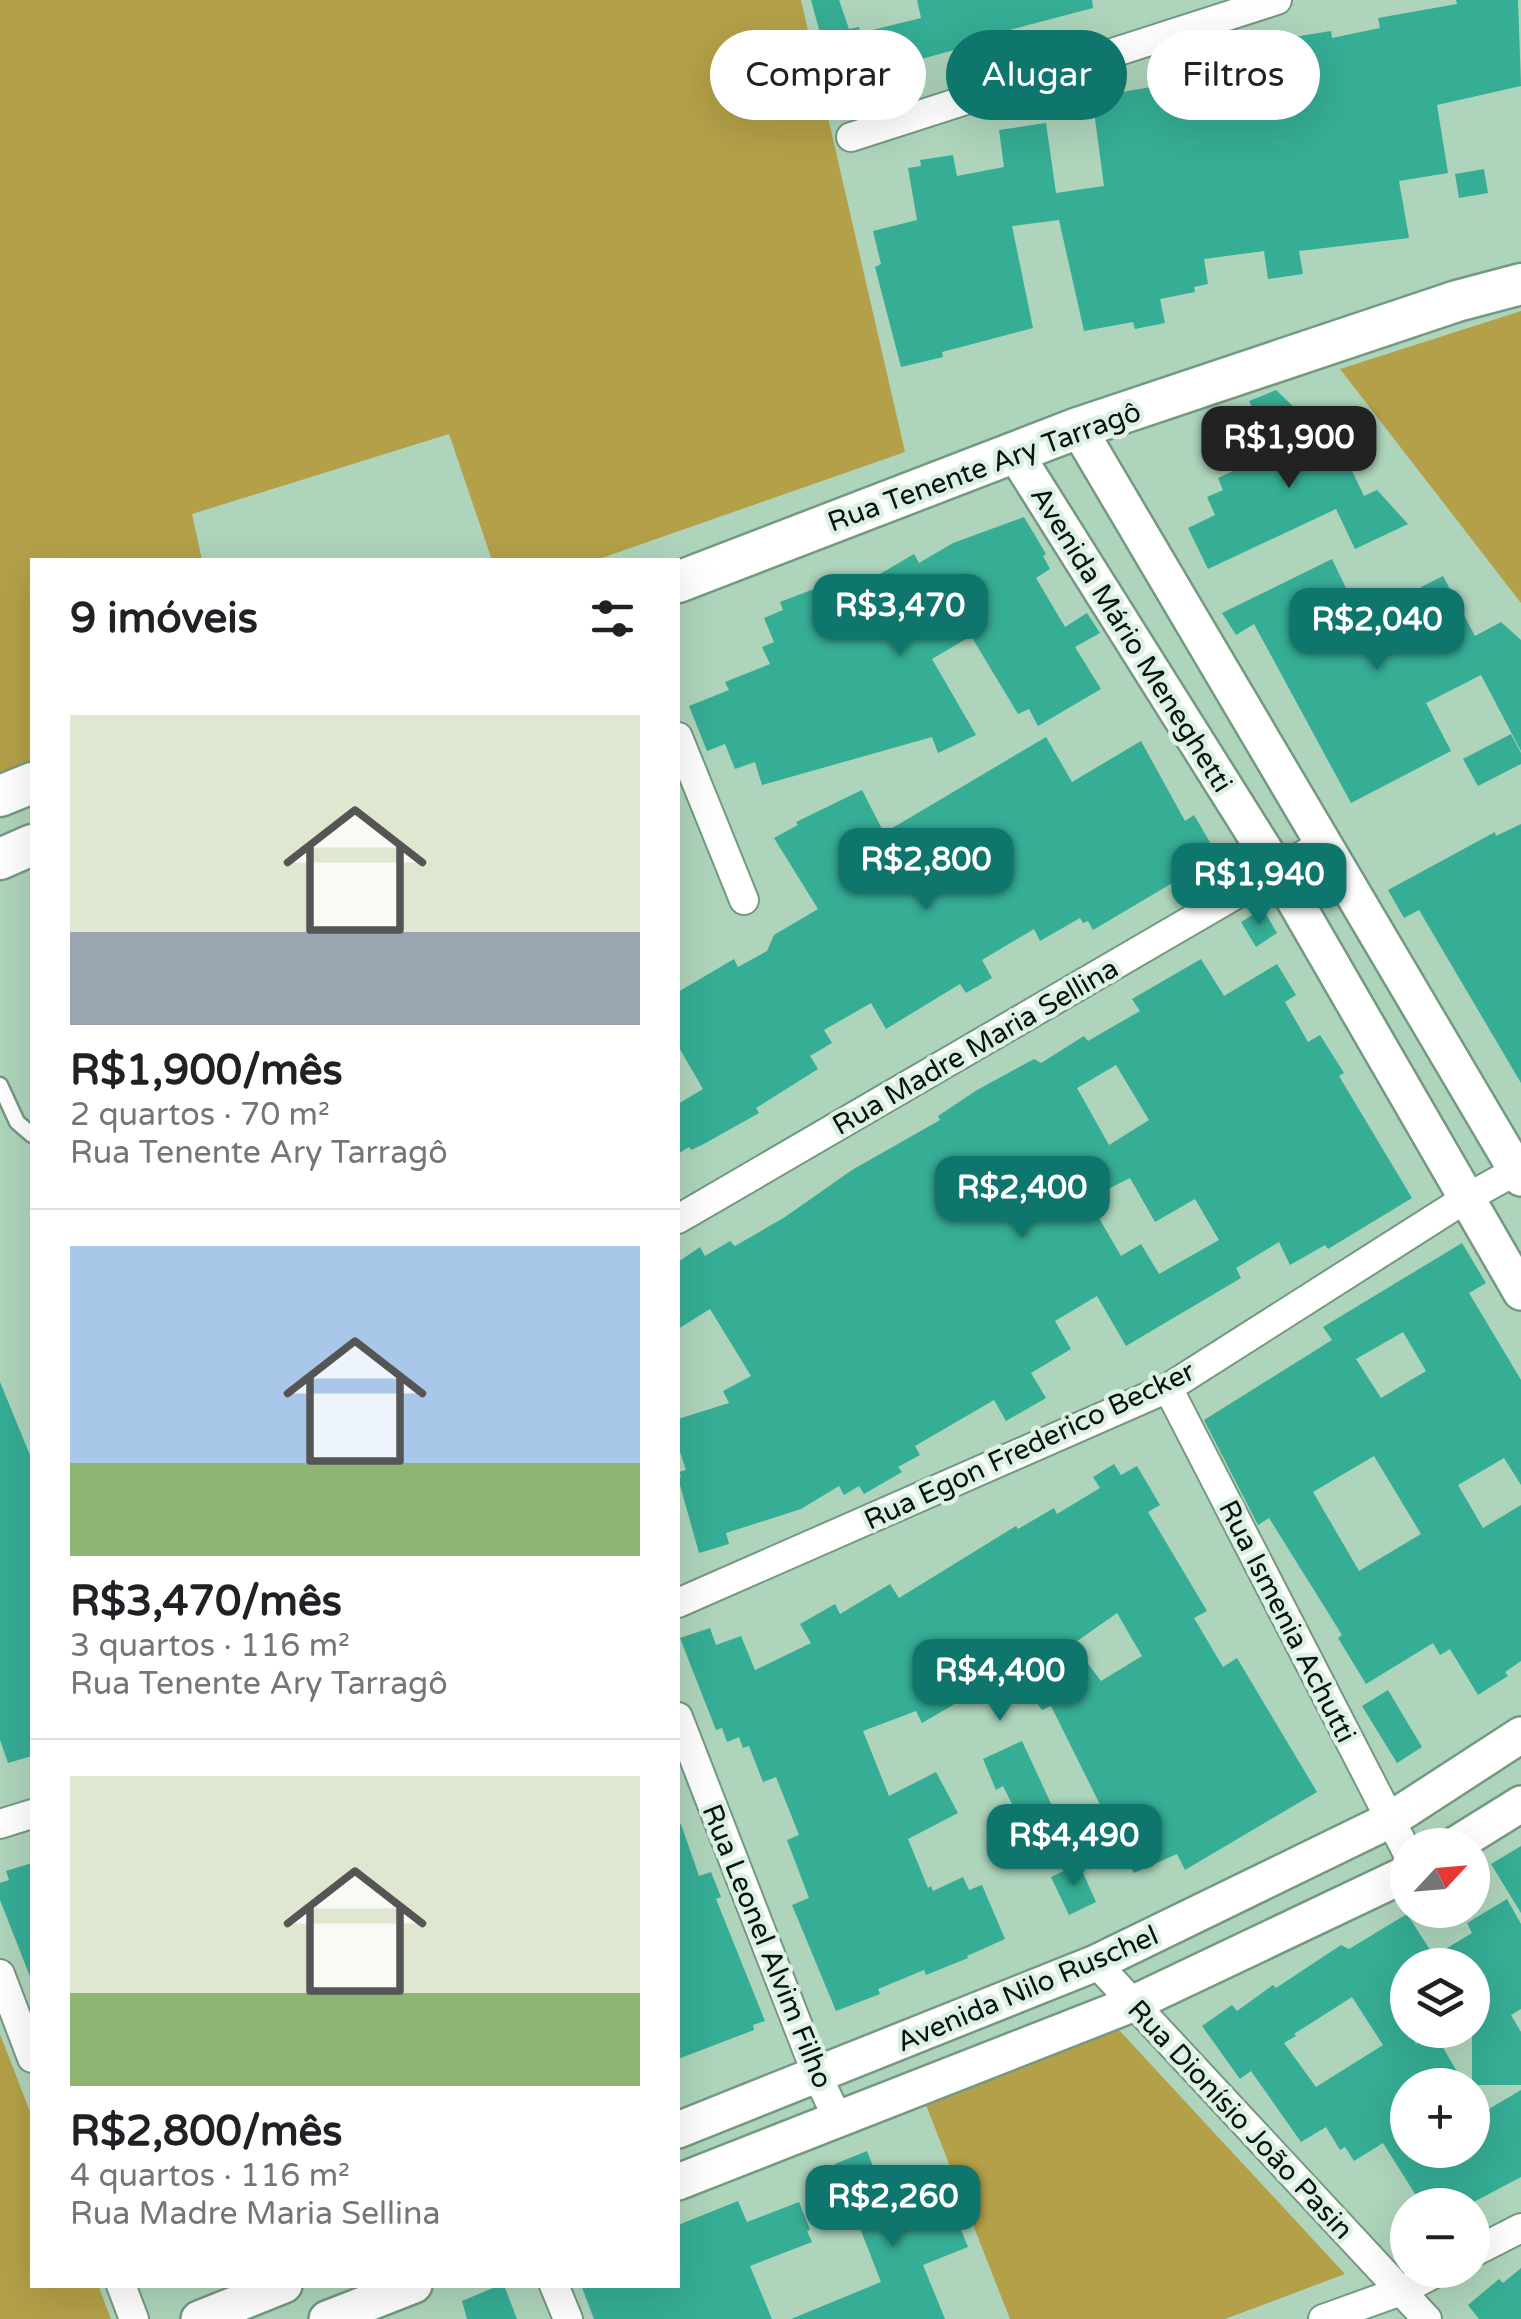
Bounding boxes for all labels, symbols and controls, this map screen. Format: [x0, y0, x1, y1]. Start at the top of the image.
chip: Comprar [710, 30, 926, 120]
chip: Alugar [946, 30, 1127, 120]
chip: Filtros [1147, 30, 1320, 120]
street label: Rua Tenente Ary Tarragô [823, 394, 1145, 539]
pin: R$1,900 [1197, 406, 1381, 491]
text: R$1,900 [1223, 419, 1355, 457]
street label: Avenida Mário Meneghetti [1023, 480, 1239, 799]
pin: R$3,470 [808, 574, 992, 659]
text: R$3,470 [835, 587, 965, 625]
pin: R$2,040 [1285, 588, 1469, 673]
icon: filters [585, 591, 640, 646]
text: 9 imóveis [70, 593, 258, 644]
text: R$2,040 [1311, 601, 1443, 639]
icon: home [265, 780, 445, 960]
pin: R$2,800 [834, 828, 1018, 913]
text: R$2,800 [860, 841, 992, 879]
pin: R$1,940 [1167, 843, 1351, 928]
text: R$1,940 [1193, 856, 1325, 894]
street label: Rua Madre Maria Sellina [827, 951, 1124, 1143]
text: R$1,900/mês [70, 1045, 343, 1096]
text: 2 quartos · 70 m² [70, 1096, 330, 1134]
text: Rua Tenente Ary Tarragô [70, 1134, 448, 1172]
pin: R$2,400 [930, 1156, 1114, 1241]
text: R$2,400 [957, 1169, 1087, 1207]
icon: home [265, 1311, 445, 1491]
street label: Rua Egon Frederico Becker [859, 1354, 1200, 1538]
street label: Rua Ismenia Achutti [1211, 1495, 1363, 1748]
text: R$3,470/mês [70, 1576, 342, 1627]
text: 3 quartos · 116 m² [70, 1627, 350, 1665]
pin: R$4,400 [908, 1639, 1092, 1724]
text: R$4,400 [935, 1652, 1065, 1690]
text: Rua Tenente Ary Tarragô [70, 1665, 448, 1703]
street label: Rua Leonel Alvim Filho [694, 1799, 840, 2093]
pin: R$4,490 [982, 1804, 1166, 1889]
text: R$4,490 [1009, 1817, 1139, 1855]
north arrow [1390, 1828, 1490, 1928]
map controls [1390, 1828, 1490, 2288]
icon: home [265, 1841, 445, 2021]
street label: Avenida Nilo Ruschel [892, 1918, 1163, 2059]
button: layers [1390, 1948, 1490, 2048]
street label: Rua Dionísio João Pasin [1120, 1993, 1360, 2246]
button: + [1390, 2068, 1490, 2168]
text: R$2,800/mês [70, 2106, 342, 2157]
text: 4 quartos · 116 m² [70, 2157, 350, 2195]
pin: R$2,260 [801, 2165, 985, 2250]
text: R$2,260 [827, 2178, 959, 2216]
button: − [1390, 2188, 1490, 2288]
text: Rua Madre Maria Sellina [70, 2195, 441, 2233]

